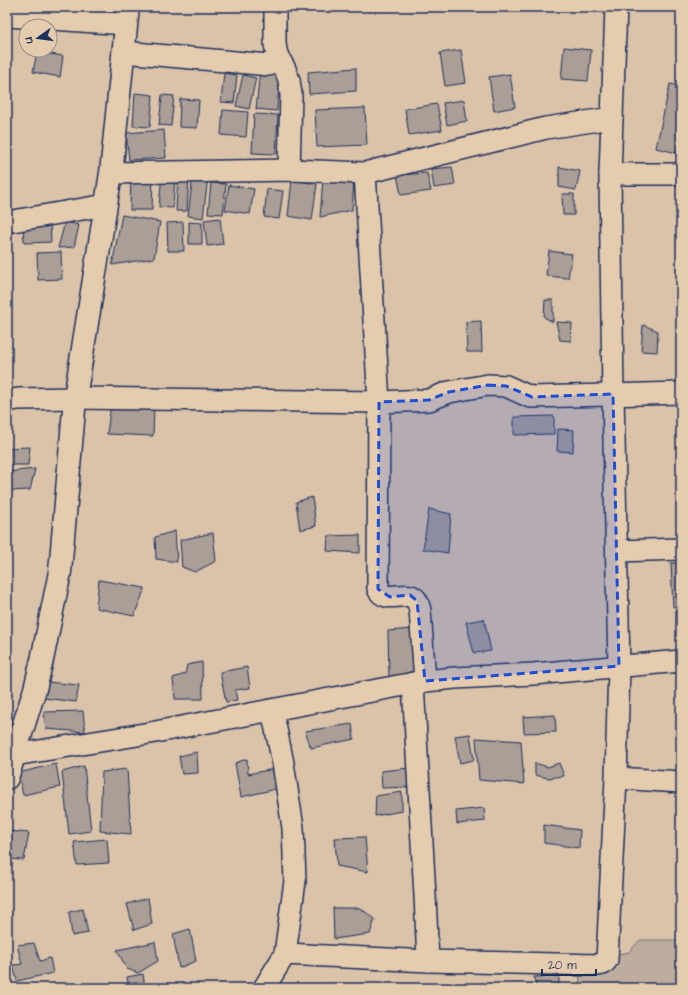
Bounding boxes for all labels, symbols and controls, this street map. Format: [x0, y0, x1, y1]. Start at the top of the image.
north arrow [18, 18, 58, 58]
text: U [21, 35, 37, 46]
scale bar [542, 951, 596, 977]
text: 20 m [548, 957, 577, 974]

